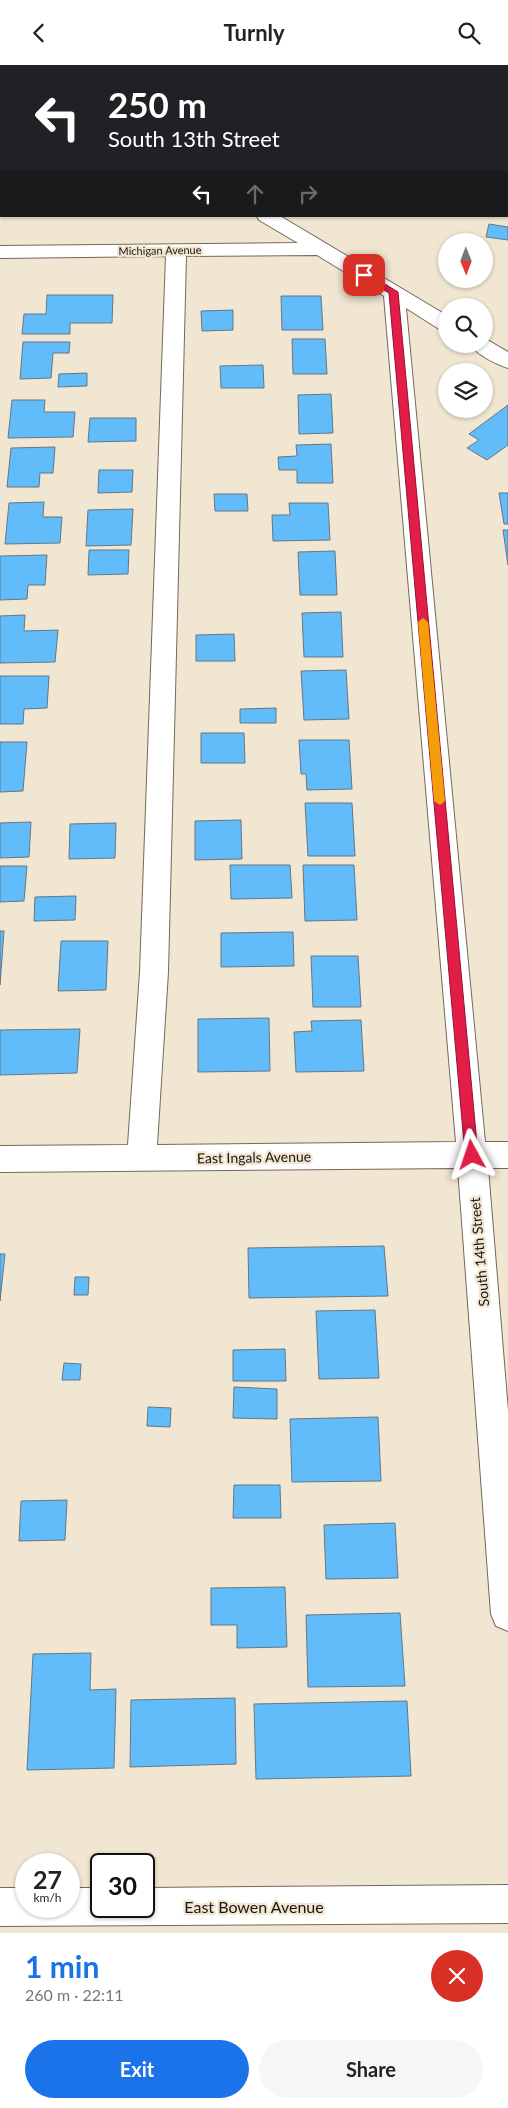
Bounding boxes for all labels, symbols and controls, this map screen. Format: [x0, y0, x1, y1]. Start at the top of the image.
icon: back [25, 19, 53, 47]
text: Turnly [223, 19, 285, 46]
icon: search [455, 19, 483, 47]
text: 250 m [108, 83, 207, 125]
icon: left [25, 85, 90, 150]
text: South 13th Street [108, 125, 280, 152]
icon: left [188, 180, 216, 208]
icon: ahead [241, 180, 269, 208]
icon: right [294, 180, 322, 208]
north arrow [438, 233, 492, 287]
map controls [438, 233, 493, 418]
street label: Michigan Avenue [118, 243, 202, 257]
pin [343, 254, 385, 296]
icon: arrive [350, 261, 378, 289]
button: search [438, 298, 493, 353]
button: layers [438, 363, 493, 418]
position arrow [445, 1128, 497, 1180]
street label: East Ingals Avenue [197, 1148, 311, 1166]
street label: South 14th Street [466, 1197, 492, 1307]
speed limit sign: 30 [90, 1853, 155, 1918]
text: 27 [33, 1864, 62, 1894]
text: km/h [33, 1890, 62, 1905]
street label: East Bowen Avenue [184, 1897, 324, 1916]
text: 1 min [25, 1948, 99, 1984]
button: close [431, 1950, 483, 2002]
text: 260 m · 22:11 [25, 1985, 124, 2004]
button: Exit [25, 2040, 249, 2098]
button: Share [259, 2040, 483, 2098]

